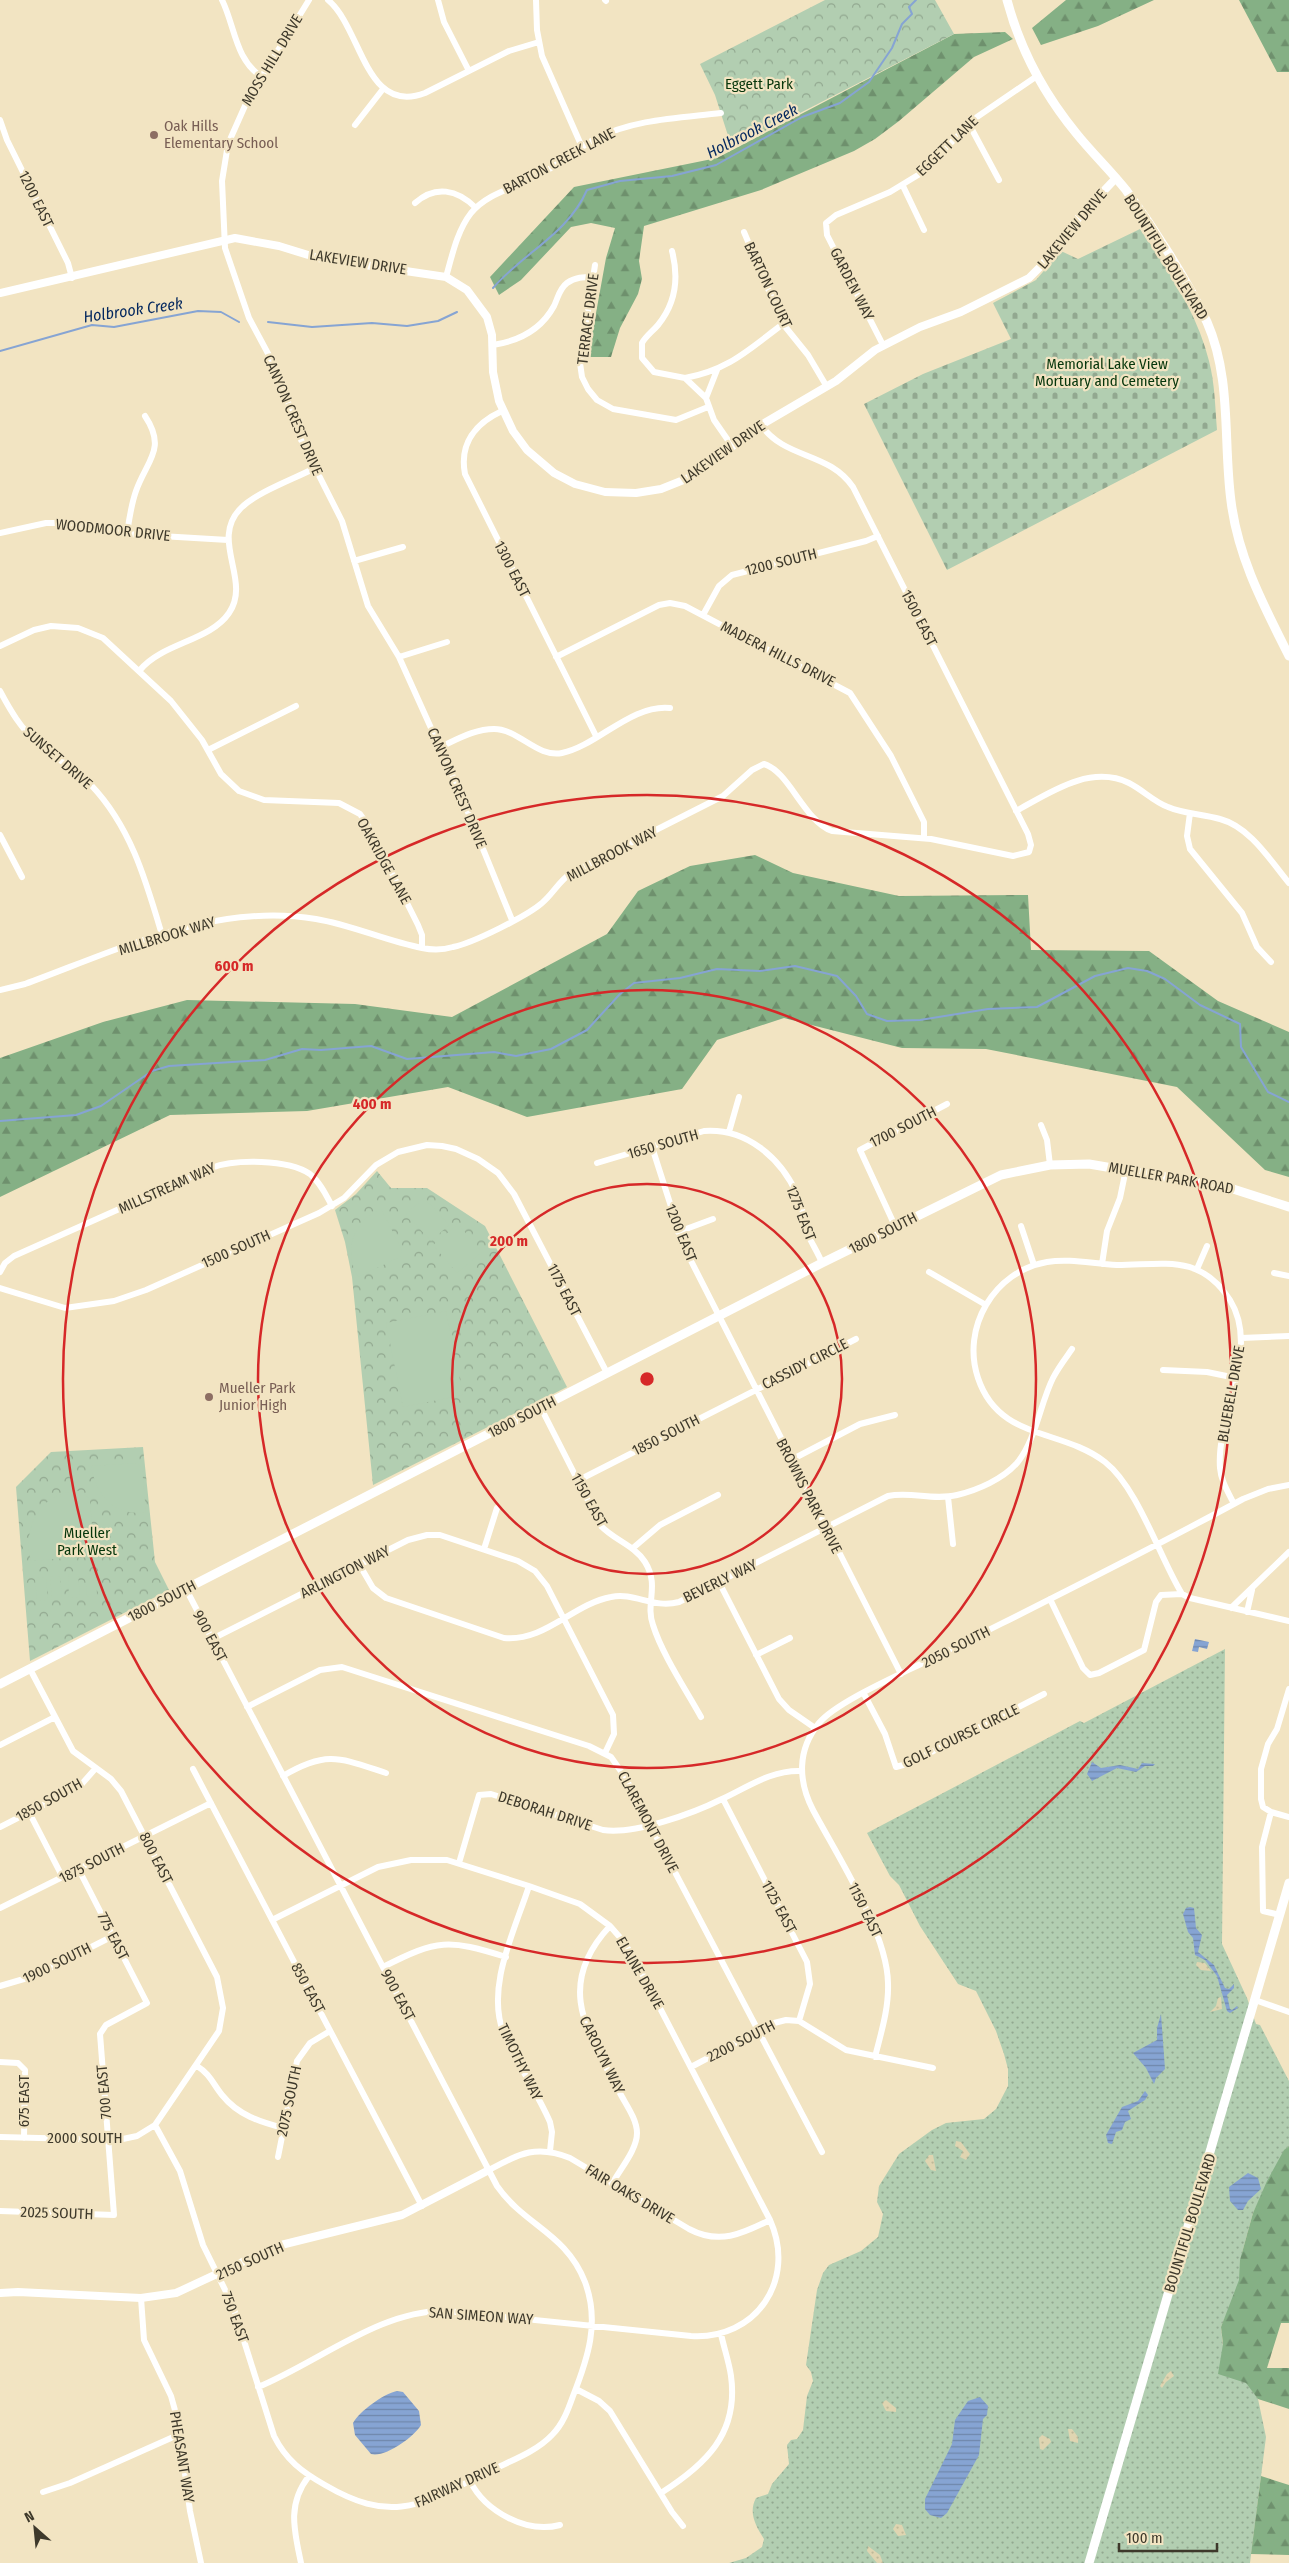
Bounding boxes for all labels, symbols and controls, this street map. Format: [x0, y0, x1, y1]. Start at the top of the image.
street label: MOSS HILL DRIVE [238, 11, 306, 109]
park label: Eggett Park [725, 75, 793, 93]
water label: Holbrook Creek [703, 100, 801, 162]
street label: EGGETT LANE [912, 112, 982, 180]
place label: Oak Hills Elementary School [164, 117, 278, 152]
street label: BARTON CREEK LANE [500, 124, 618, 198]
marker: Oak Hills Elementary School [148, 129, 160, 141]
street label: 1200 EAST [15, 168, 57, 230]
street label: LAKEVIEW DRIVE [1033, 186, 1111, 272]
street label: BOUNTIFUL BOULEVARD [1120, 191, 1212, 323]
street label: BARTON COURT [740, 239, 796, 331]
street label: LAKEVIEW DRIVE [308, 245, 408, 279]
street label: GARDEN WAY [826, 245, 878, 324]
street label: TERRACE DRIVE [573, 272, 603, 366]
water label: Holbrook Creek [82, 294, 184, 326]
street label: CANYON CREST DRIVE [259, 352, 327, 478]
park label: Memorial Lake View Mortuary and Cemetery [1035, 355, 1179, 390]
street label: LAKEVIEW DRIVE [678, 416, 768, 488]
street label: WOODMOOR DRIVE [55, 515, 171, 545]
street label: 1300 EAST [490, 538, 534, 600]
street label: 1200 SOUTH [743, 544, 819, 580]
street label: 1500 EAST [897, 587, 941, 649]
street label: MADERA HILLS DRIVE [718, 617, 838, 691]
street label: SUNSET DRIVE [20, 723, 96, 793]
street label: CANYON CREST DRIVE [423, 725, 491, 851]
street label: OAKRIDGE LANE [353, 815, 415, 907]
street label: MILLBROOK WAY [563, 822, 661, 885]
street label: MILLBROOK WAY [116, 913, 218, 959]
text: 600 m [215, 957, 253, 975]
text: 400 m [353, 1095, 391, 1113]
street label: 1700 SOUTH [867, 1102, 939, 1152]
street label: 1650 SOUTH [625, 1125, 701, 1163]
street label: MILLSTREAM WAY [115, 1158, 219, 1218]
street label: MUELLER PARK ROAD [1107, 1158, 1235, 1198]
street label: 1275 EAST [782, 1183, 820, 1243]
street label: 1200 EAST [661, 1202, 701, 1265]
street label: 1800 SOUTH [846, 1208, 920, 1258]
street label: 1500 SOUTH [199, 1226, 273, 1272]
text: 200 m [489, 1232, 528, 1250]
street label: 1175 EAST [543, 1261, 585, 1319]
street label: CASSIDY CIRCLE [759, 1335, 851, 1393]
street label: BLUEBELL DRIVE [1214, 1344, 1248, 1444]
centre of rings [638, 1370, 656, 1388]
place label: Mueller Park Junior High [219, 1379, 296, 1414]
marker: Mueller Park Junior High [203, 1391, 215, 1403]
street label: 1800 SOUTH [485, 1392, 559, 1442]
street label: 1850 SOUTH [629, 1410, 703, 1460]
street label: BROWNS PARK DRIVE [772, 1435, 846, 1557]
street label: 1150 EAST [567, 1470, 611, 1530]
park label: Mueller Park West [57, 1524, 117, 1559]
street label: ARLINGTON WAY [297, 1541, 393, 1602]
street label: BEVERLY WAY [680, 1555, 760, 1607]
street label: 1800 SOUTH [125, 1576, 199, 1626]
street label: 900 EAST [189, 1607, 231, 1665]
street label: 2050 SOUTH [919, 1622, 993, 1672]
street label: GOLF COURSE CIRCLE [900, 1700, 1022, 1772]
street label: CLAREMONT DRIVE [614, 1768, 682, 1876]
street label: 1850 SOUTH [13, 1774, 85, 1826]
street label: DEBORAH DRIVE [496, 1787, 594, 1835]
street label: 800 EAST [135, 1829, 177, 1887]
street label: 1875 SOUTH [56, 1839, 128, 1887]
street label: 1125 EAST [758, 1877, 800, 1937]
street label: 1150 EAST [844, 1880, 886, 1940]
street label: 775 EAST [93, 1909, 133, 1963]
street label: ELAINE DRIVE [612, 1934, 668, 2012]
street label: 1900 SOUTH [20, 1939, 94, 1987]
street label: 850 EAST [287, 1960, 329, 2016]
street label: 900 EAST [377, 1966, 419, 2024]
street label: CAROLYN WAY [575, 2013, 629, 2097]
street label: 2200 SOUTH [704, 2016, 778, 2066]
street label: TIMOTHY WAY [494, 2021, 547, 2104]
street label: 700 EAST [93, 2064, 115, 2120]
street label: 2075 SOUTH [273, 2064, 305, 2138]
street label: 675 EAST [15, 2075, 33, 2127]
street label: 2000 SOUTH [47, 2129, 123, 2147]
street label: BOUNTIFUL BOULEVARD [1160, 2151, 1220, 2295]
street label: FAIR OAKS DRIVE [582, 2160, 678, 2228]
street label: 2025 SOUTH [20, 2203, 94, 2223]
street label: 2150 SOUTH [213, 2238, 287, 2284]
street label: 750 EAST [217, 2289, 253, 2345]
street label: SAN SIMEON WAY [428, 2303, 534, 2329]
street label: PHEASANT WAY [166, 2410, 198, 2505]
street label: FAIRWAY DRIVE [412, 2458, 502, 2512]
north arrow [10, 2503, 60, 2553]
text: N [22, 2507, 37, 2526]
scale bar [1119, 2520, 1216, 2552]
text: 100 m [1126, 2529, 1163, 2547]

